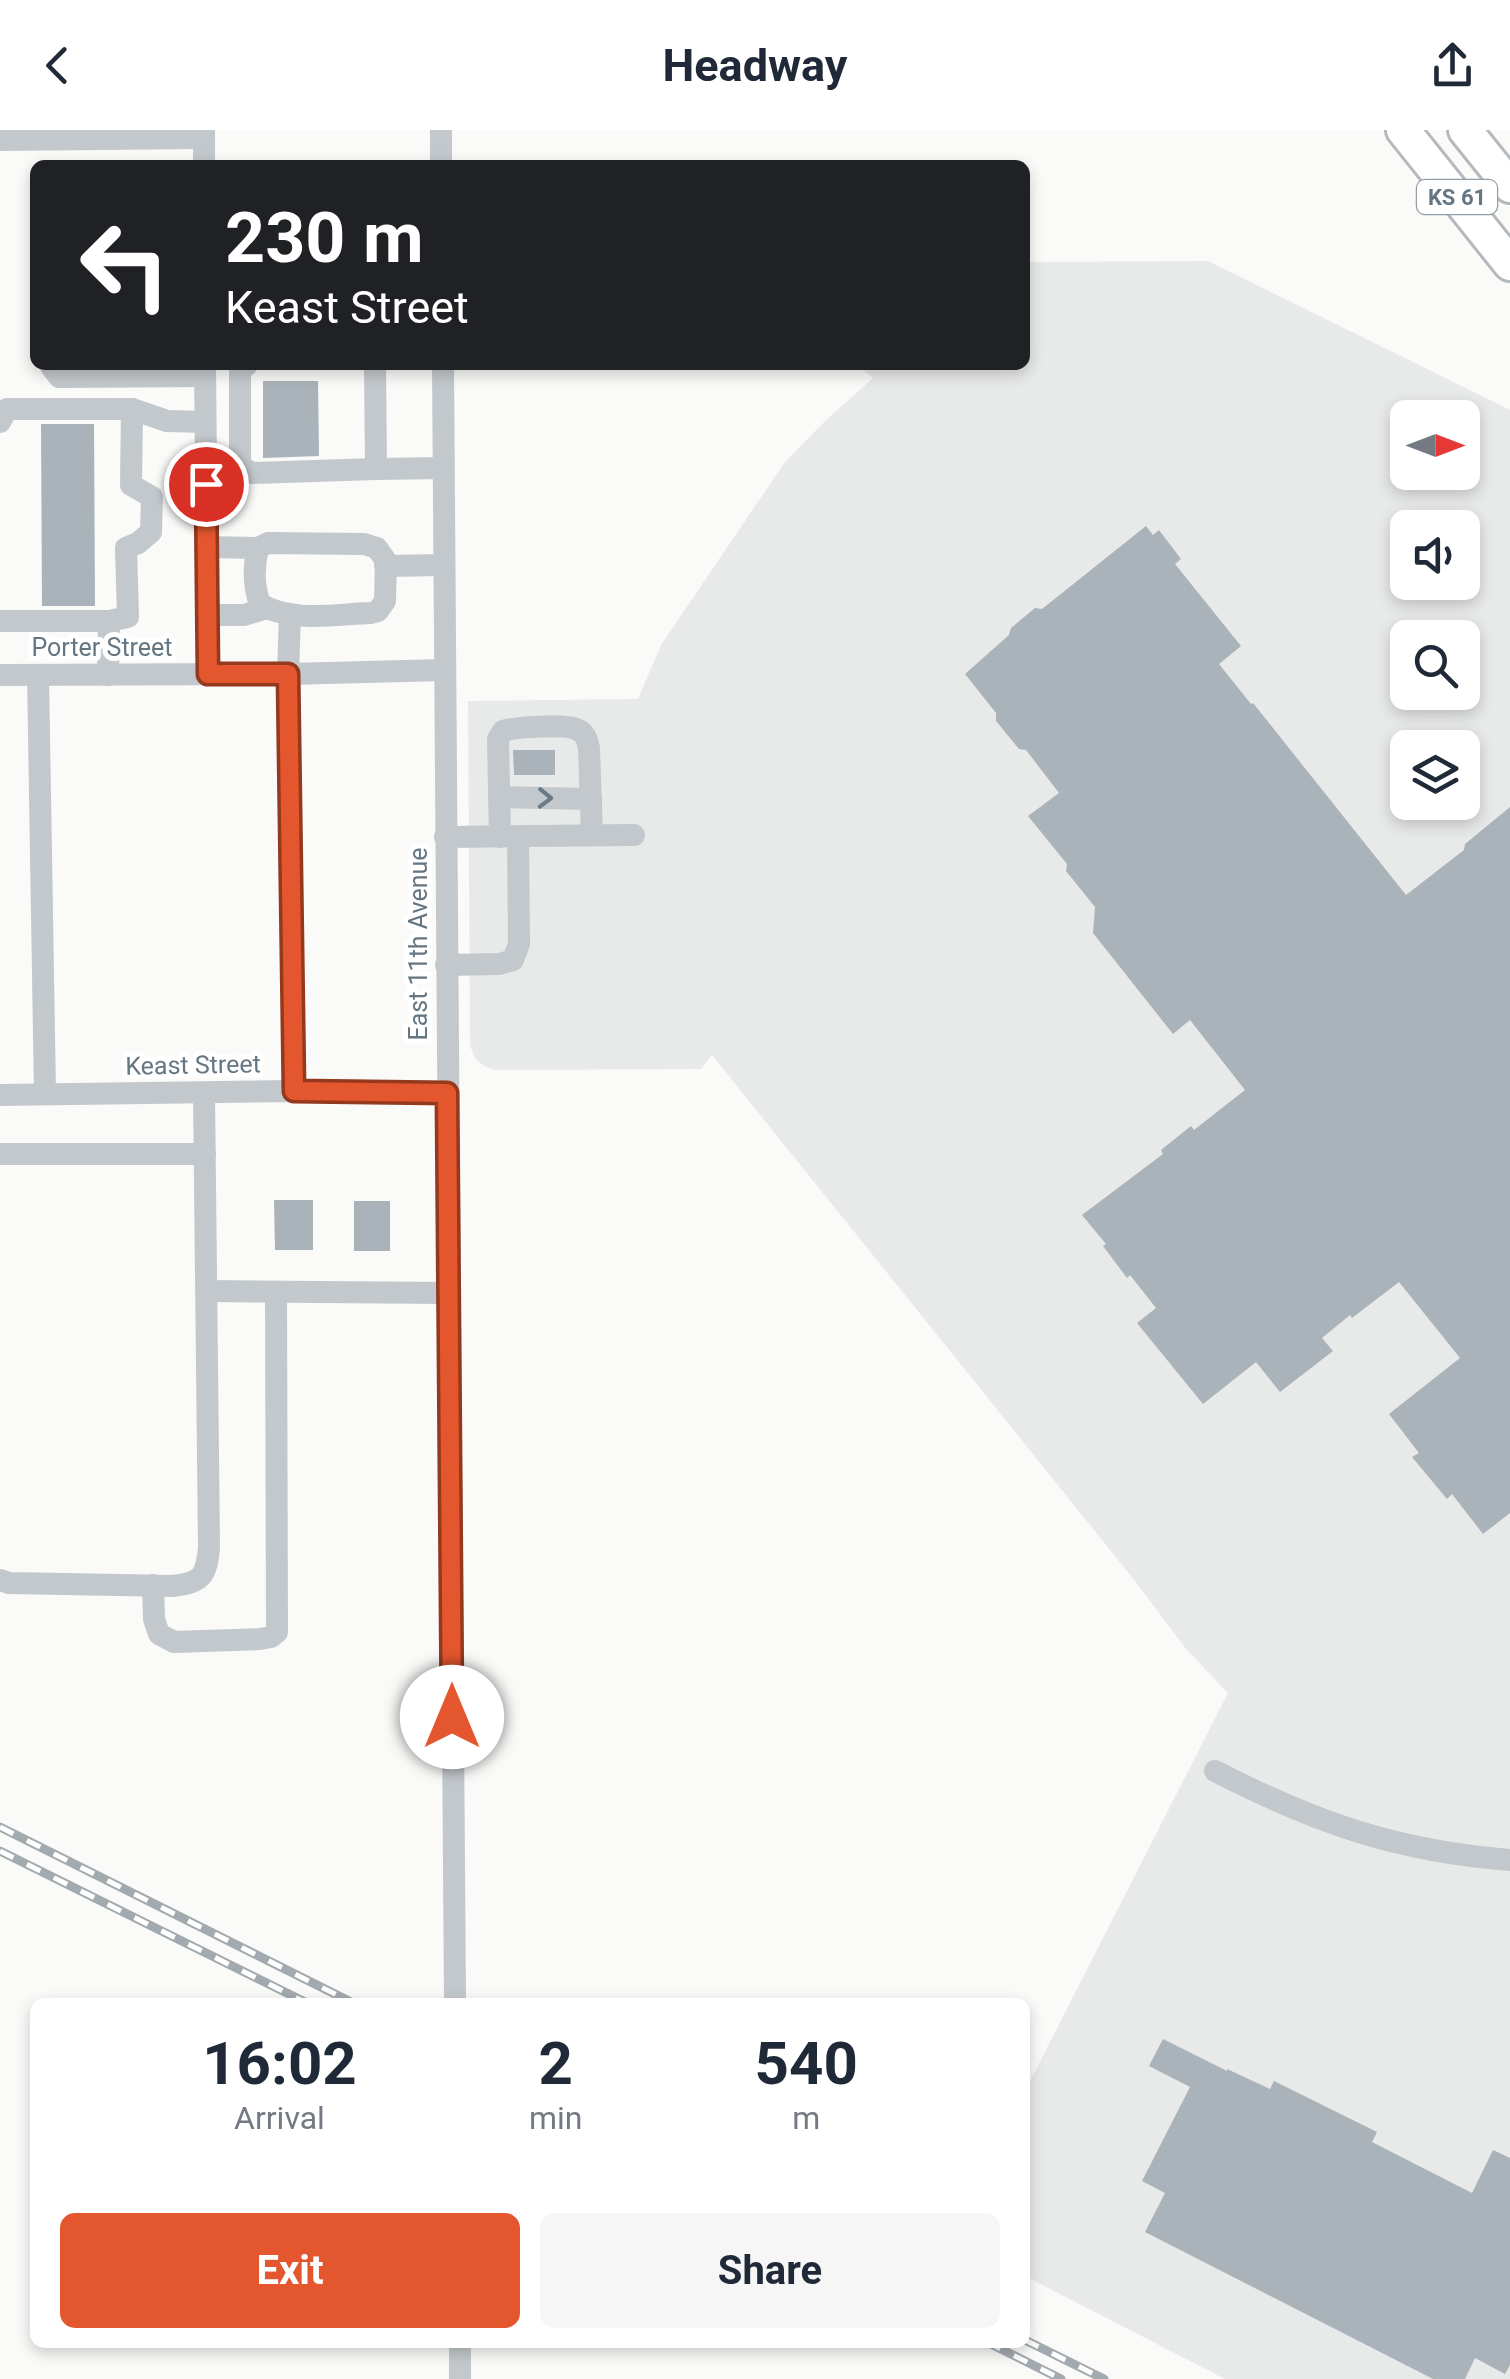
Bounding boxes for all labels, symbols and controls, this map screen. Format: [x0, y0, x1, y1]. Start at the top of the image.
icon: back [30, 38, 85, 93]
icon: share [1425, 38, 1480, 93]
text: Headway [663, 39, 847, 92]
road number: KS 61 [1417, 180, 1497, 214]
text: 230 m [225, 197, 424, 279]
icon: left [60, 200, 190, 330]
text: Keast Street [225, 281, 469, 334]
north arrow [1390, 400, 1480, 490]
map controls [1390, 400, 1480, 820]
pin [164, 442, 249, 527]
icon: arrive [179, 457, 234, 512]
button: sound [1390, 510, 1480, 600]
button: search [1390, 620, 1480, 710]
street label: Porter Street [31, 633, 173, 662]
button: layers [1390, 730, 1480, 820]
one-way arrow [538, 787, 554, 809]
street label: East 11th Avenue [404, 847, 433, 1041]
street label: Keast Street [125, 1049, 261, 1081]
position arrow [400, 1665, 504, 1769]
text: 16:02 [202, 2028, 357, 2099]
text: 2 [538, 2028, 573, 2099]
text: 540 [755, 2028, 858, 2099]
text: Arrival [234, 2099, 325, 2137]
text: min [529, 2099, 582, 2137]
text: m [792, 2099, 820, 2137]
button: Exit [60, 2213, 520, 2328]
button: Share [540, 2213, 1000, 2328]

